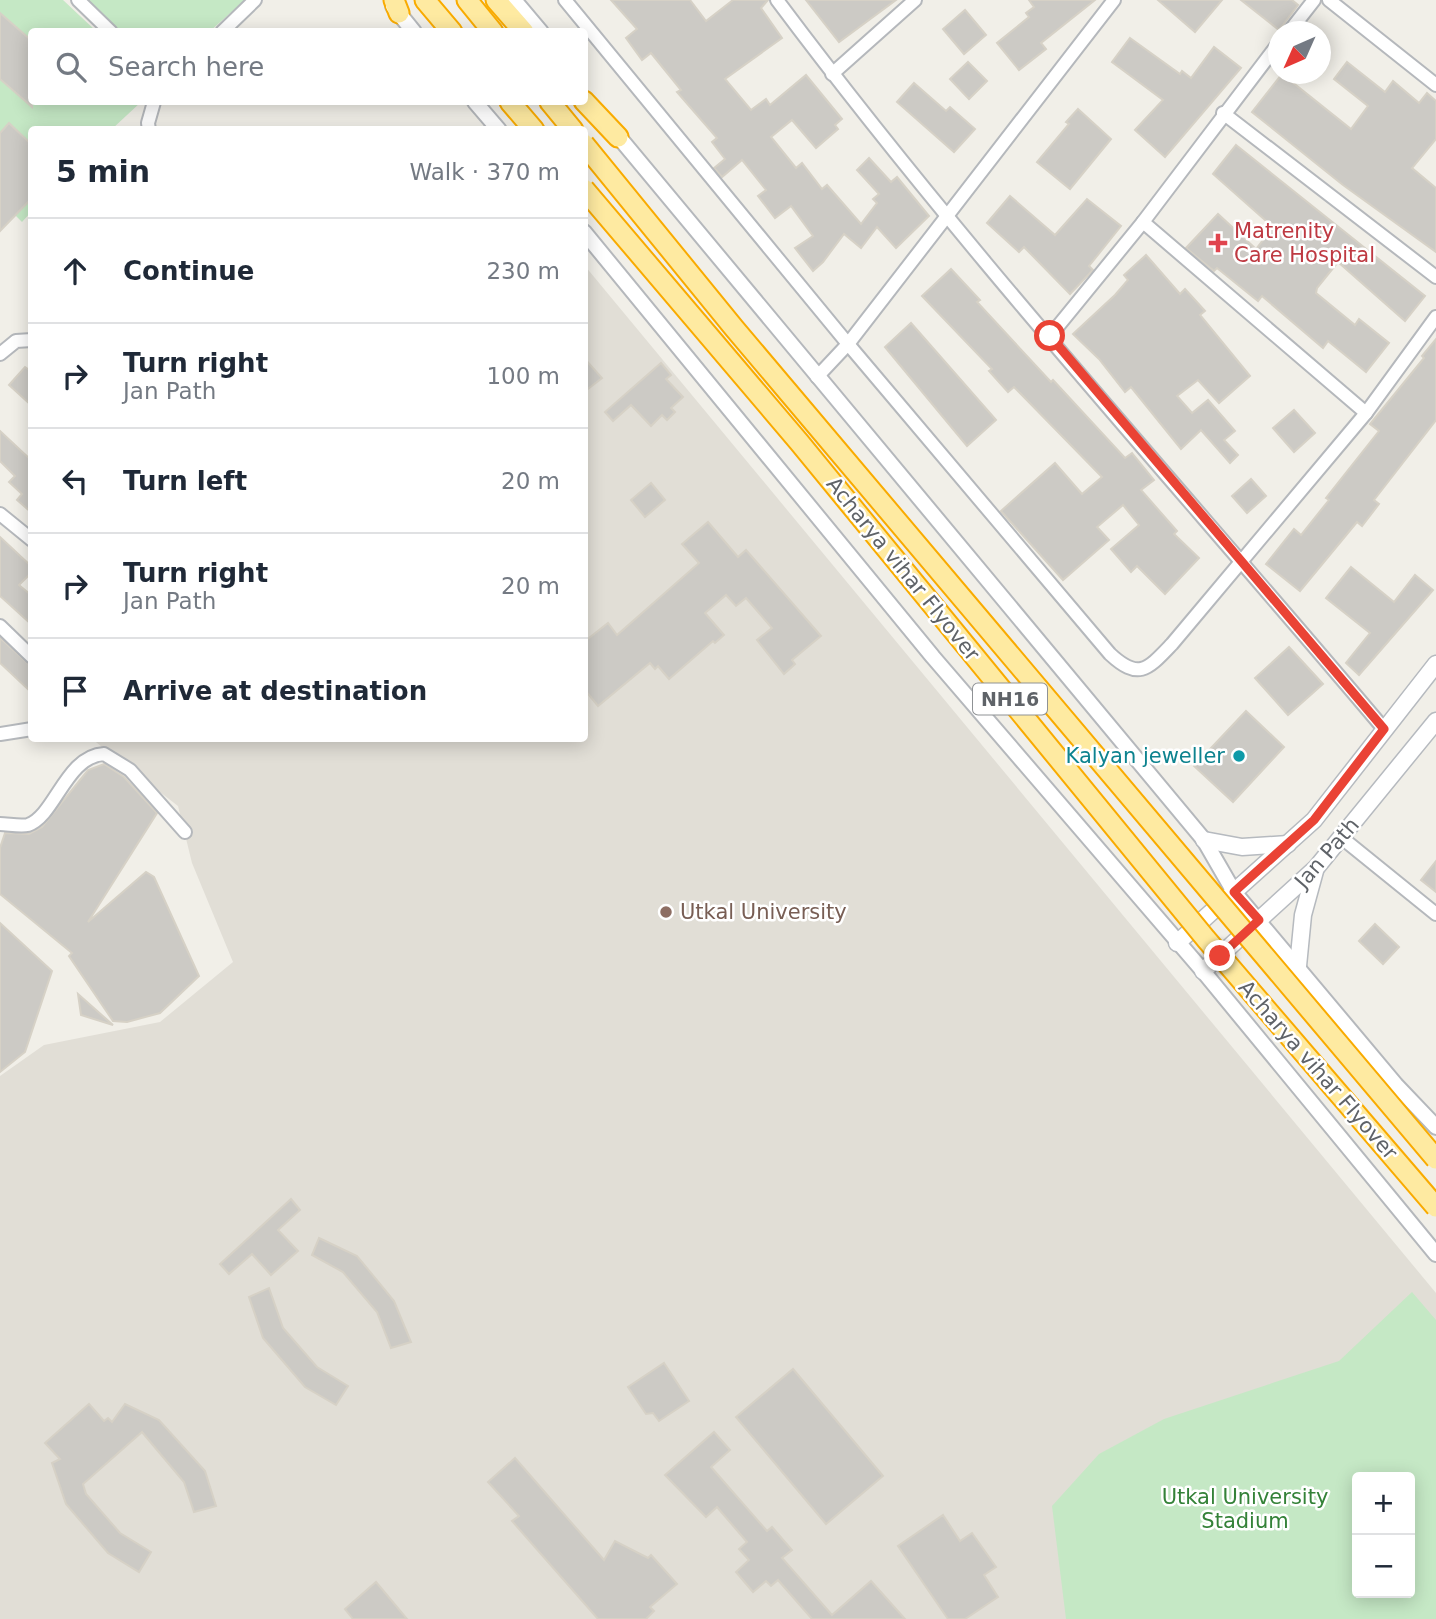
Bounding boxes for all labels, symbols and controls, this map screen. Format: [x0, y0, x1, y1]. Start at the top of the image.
north arrow [1268, 21, 1331, 84]
search box [28, 28, 588, 105]
icon: search [52, 48, 90, 86]
text: Search here [108, 52, 264, 82]
text: 5 min [56, 154, 150, 189]
text: Walk · 370 m [409, 159, 560, 185]
place label: Matrenity Care Hospital [1234, 219, 1375, 267]
marker: Matrenity Care Hospital [1208, 233, 1228, 253]
icon: ahead [56, 252, 94, 290]
text: Continue [123, 256, 254, 286]
text: 230 m [486, 258, 560, 284]
route start [1034, 320, 1065, 351]
text: Turn right [123, 348, 268, 378]
icon: right [56, 357, 94, 395]
text: 100 m [486, 363, 560, 389]
text: Jan Path [123, 378, 216, 404]
icon: left [56, 462, 94, 500]
text: Turn left [123, 466, 247, 496]
text: 20 m [501, 468, 560, 494]
street label: Acharya vihar Flyover [822, 472, 985, 666]
text: Turn right [123, 558, 268, 588]
icon: right [56, 567, 94, 605]
text: 20 m [501, 573, 560, 599]
text: Jan Path [123, 588, 216, 614]
icon: arrive [56, 672, 94, 710]
text: Arrive at destination [123, 676, 427, 706]
road number: NH16 [973, 684, 1047, 714]
place label: Kalyan jeweller [1066, 744, 1225, 768]
marker: Kalyan jeweller [1231, 748, 1247, 764]
street label: Jan Path [1289, 813, 1364, 895]
place label: Utkal University [680, 900, 847, 924]
marker: Utkal University [658, 904, 674, 920]
route end [1204, 940, 1235, 971]
street label: Acharya vihar Flyover [1234, 976, 1402, 1165]
map controls [1352, 1472, 1415, 1598]
button: + [1352, 1472, 1415, 1535]
park label: Utkal University Stadium [1162, 1485, 1328, 1533]
button: − [1352, 1535, 1415, 1598]

